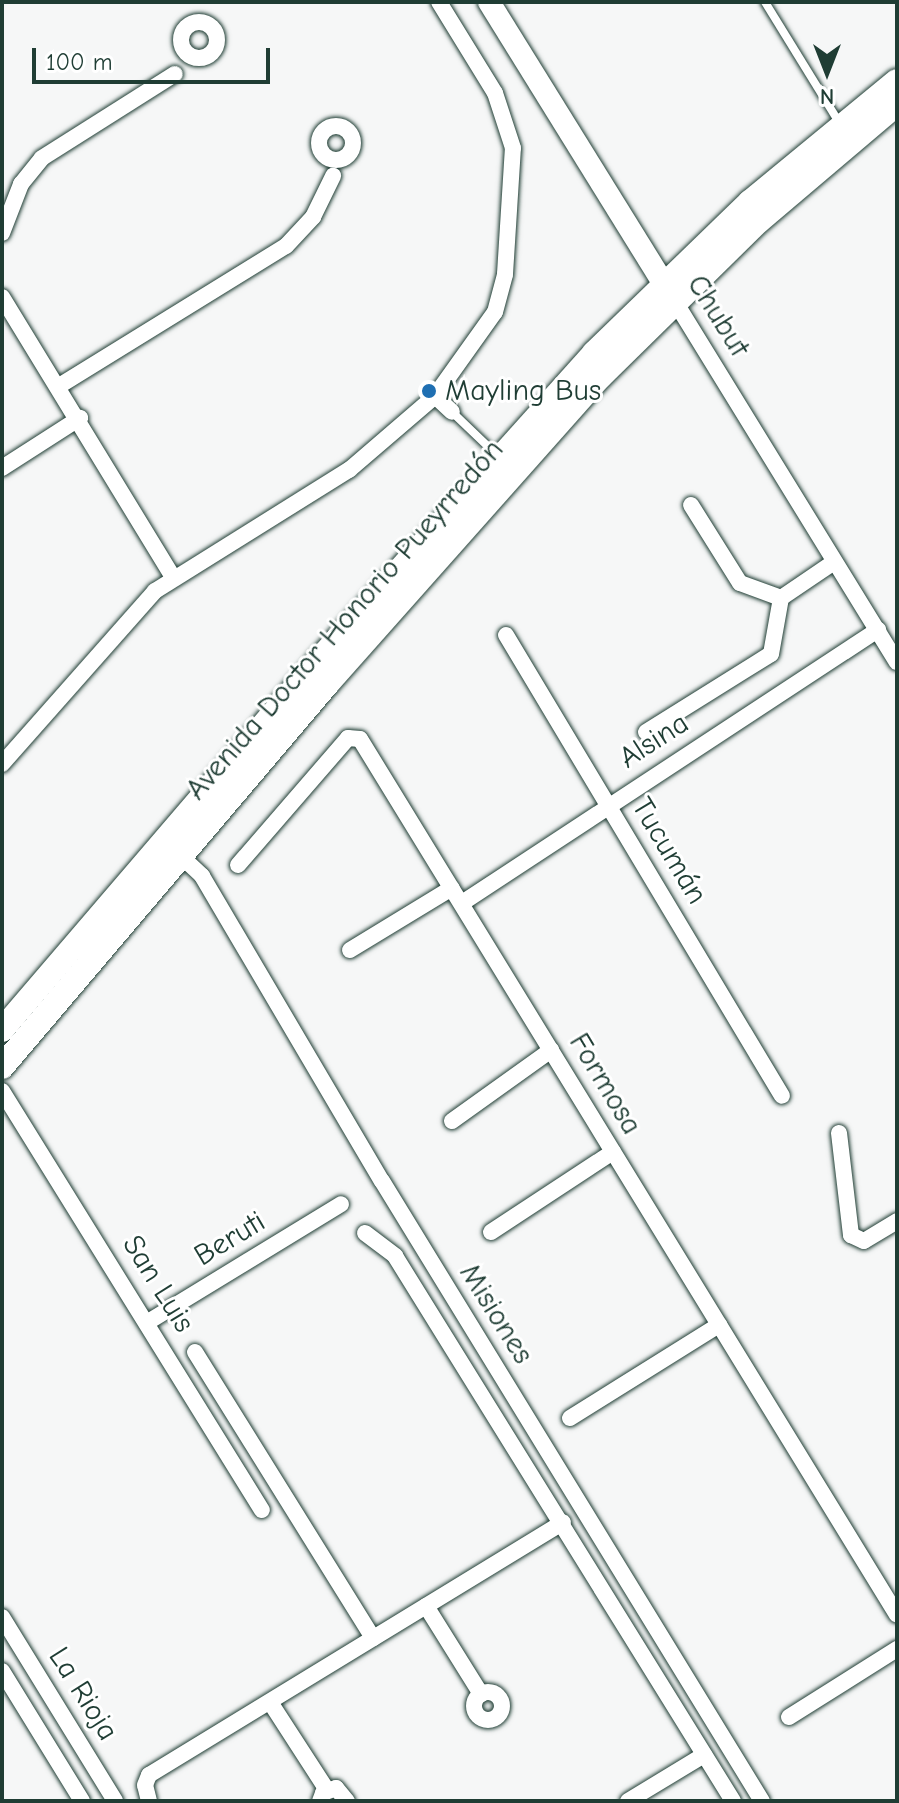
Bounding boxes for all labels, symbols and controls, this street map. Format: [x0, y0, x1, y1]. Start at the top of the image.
scale bar [36, 32, 274, 82]
north arrow [787, 32, 867, 112]
text: 100 m [46, 48, 113, 76]
text: N [820, 83, 834, 109]
street label: Chubut [679, 268, 757, 364]
place label: Mayling Bus [445, 373, 601, 409]
marker: Mayling Bus [420, 382, 438, 400]
street label: Avenida Doctor Honorio Pueyrredón [179, 432, 511, 808]
street label: Alsina [613, 705, 695, 777]
street label: Tucumán [623, 791, 715, 911]
street label: Formosa [561, 1027, 649, 1141]
street label: Beruti [188, 1204, 272, 1274]
street label: San Luis [114, 1229, 202, 1339]
street label: Misiones [451, 1257, 541, 1371]
street label: La Rioja [40, 1641, 126, 1747]

